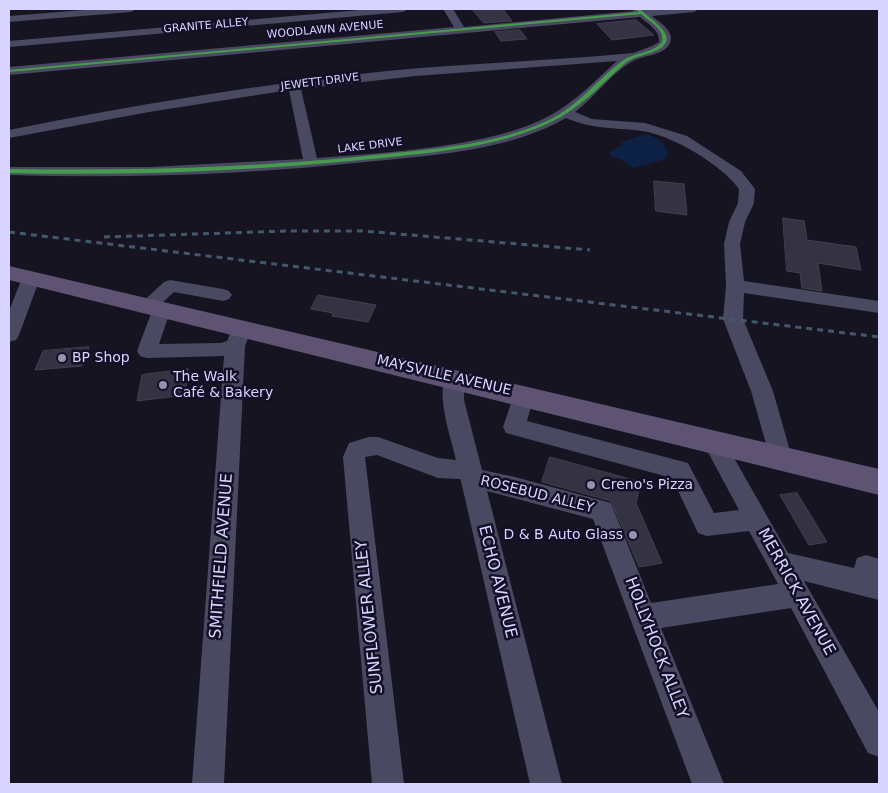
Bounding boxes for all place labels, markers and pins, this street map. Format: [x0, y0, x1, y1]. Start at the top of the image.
place label: BP Shop [72, 350, 130, 366]
marker: BP Shop [56, 352, 68, 364]
place label: The Walk Café & Bakery [173, 369, 273, 402]
marker: The Walk Café & Bakery [157, 379, 169, 391]
place label: Creno's Pizza [601, 477, 693, 493]
marker: Creno's Pizza [585, 479, 597, 491]
place label: D & B Auto Glass [503, 527, 623, 543]
marker: D & B Auto Glass [627, 529, 639, 541]

